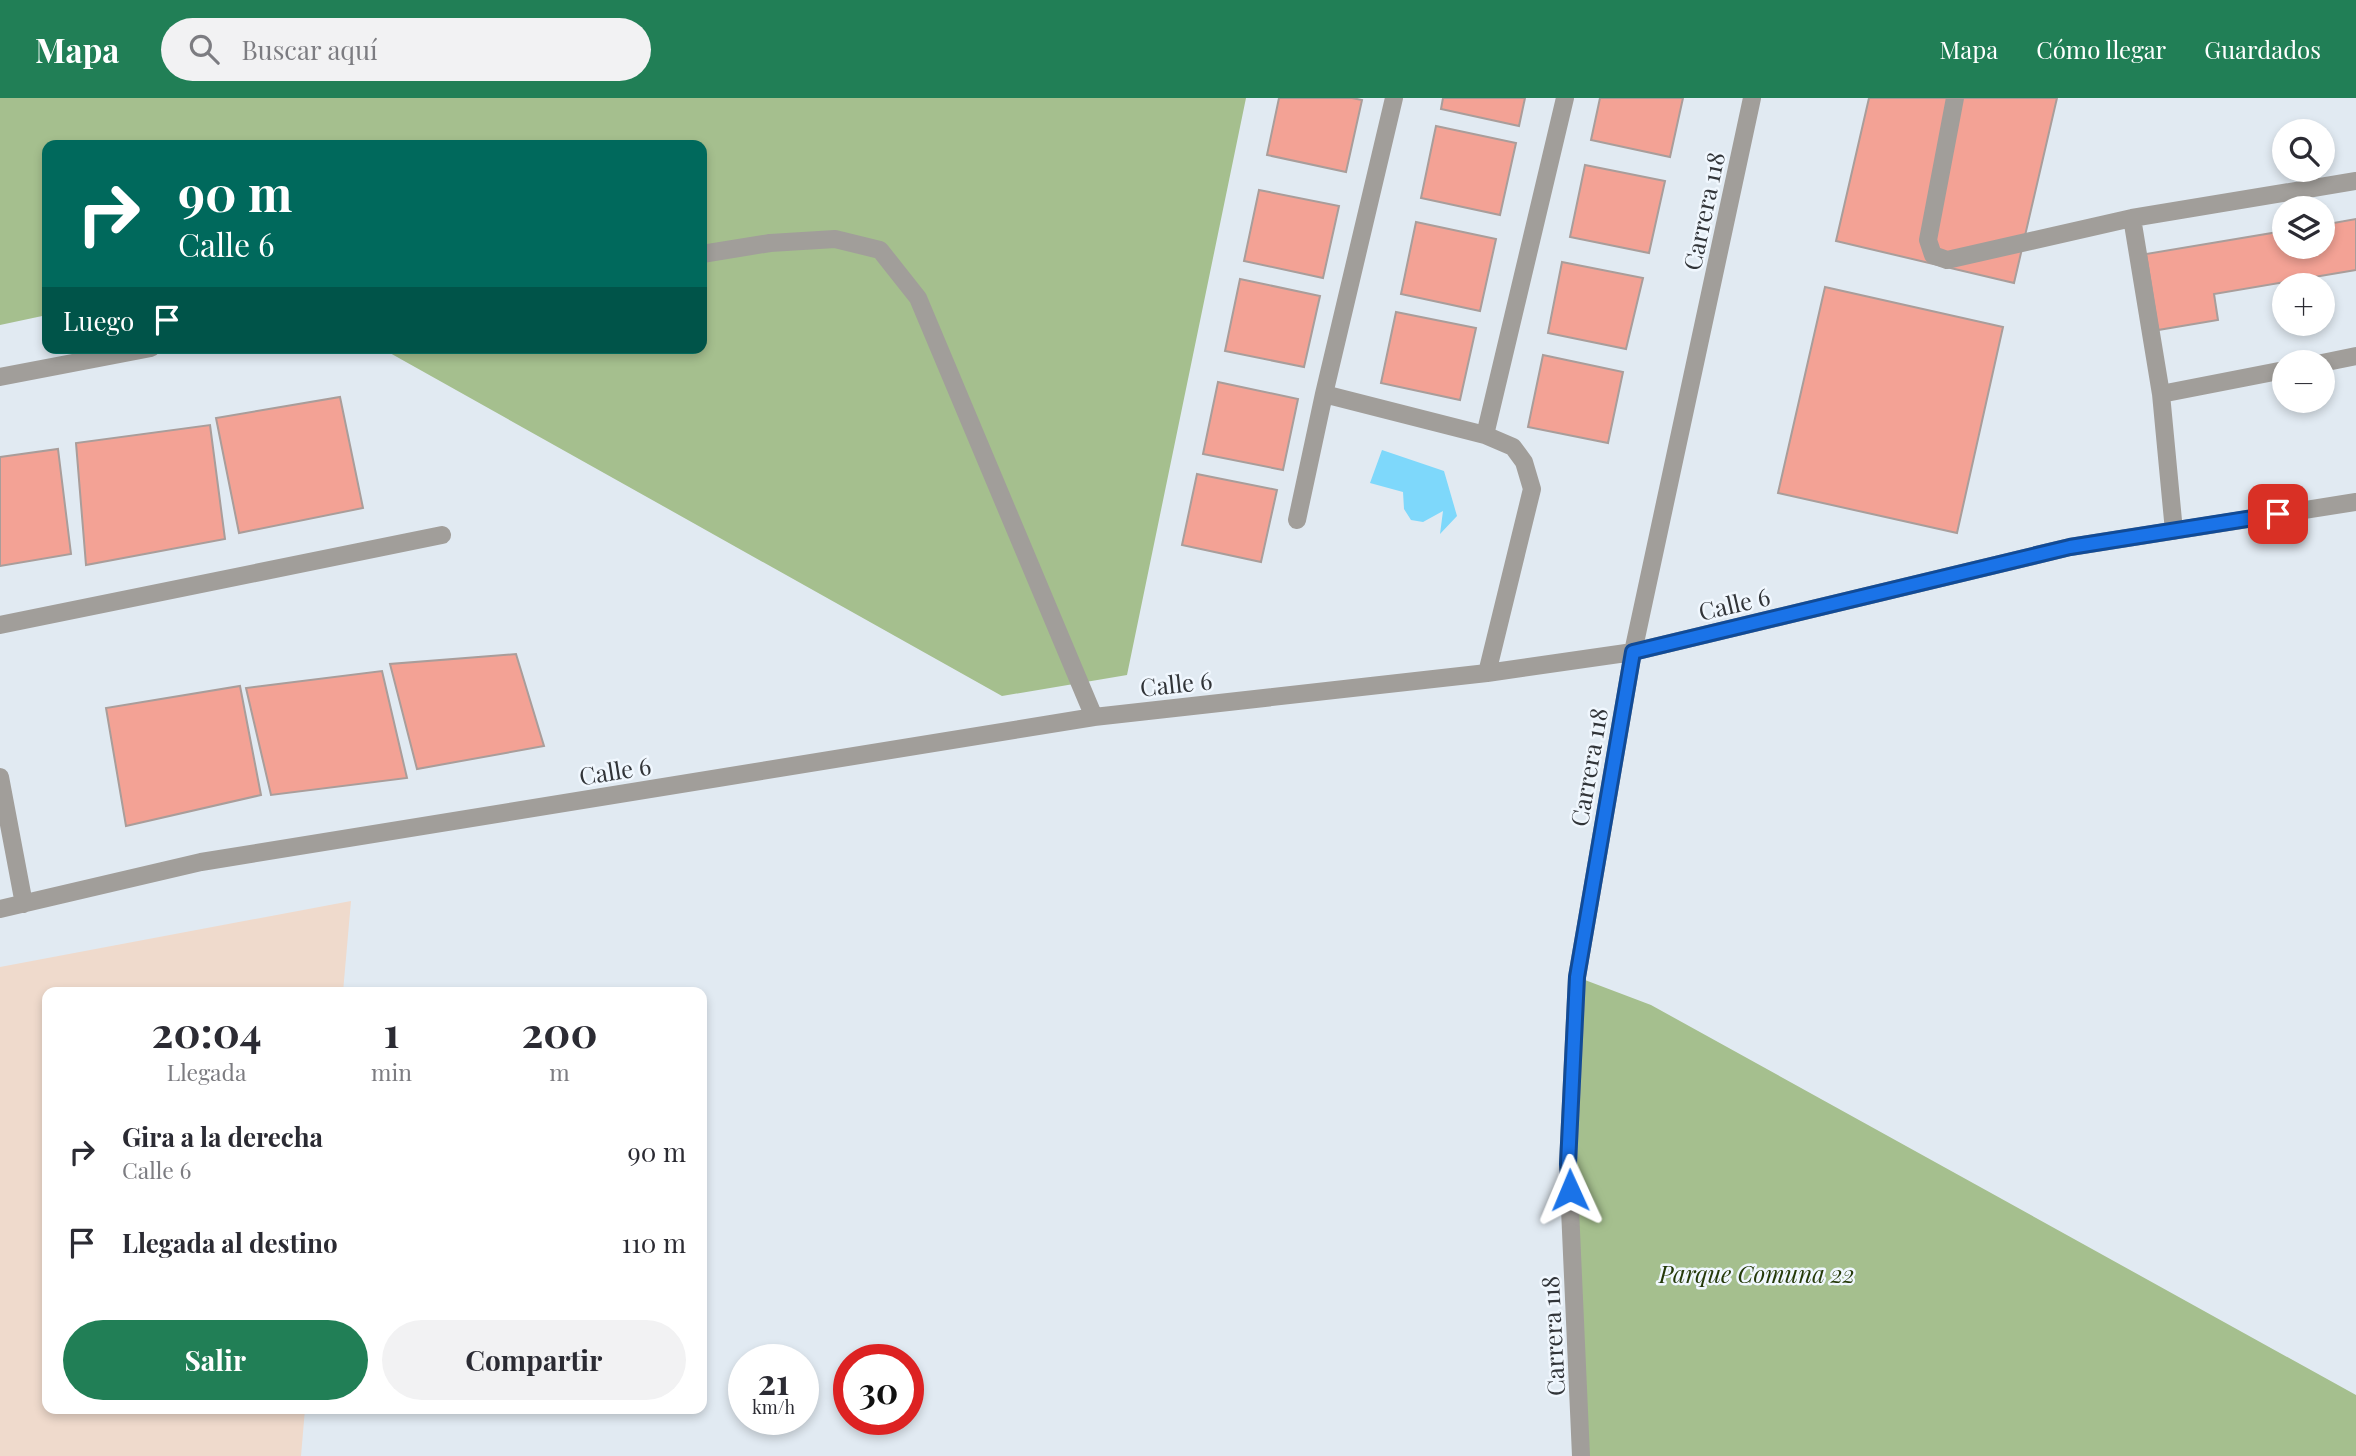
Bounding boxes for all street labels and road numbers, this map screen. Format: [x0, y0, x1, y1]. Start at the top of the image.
street label: Carrera 118 [1675, 149, 1731, 273]
street label: Calle 6 [1695, 579, 1773, 627]
street label: Calle 6 [1138, 663, 1214, 703]
street label: Carrera 118 [1562, 705, 1614, 829]
street label: Calle 6 [577, 749, 653, 791]
street label: Carrera 118 [1533, 1275, 1571, 1397]

